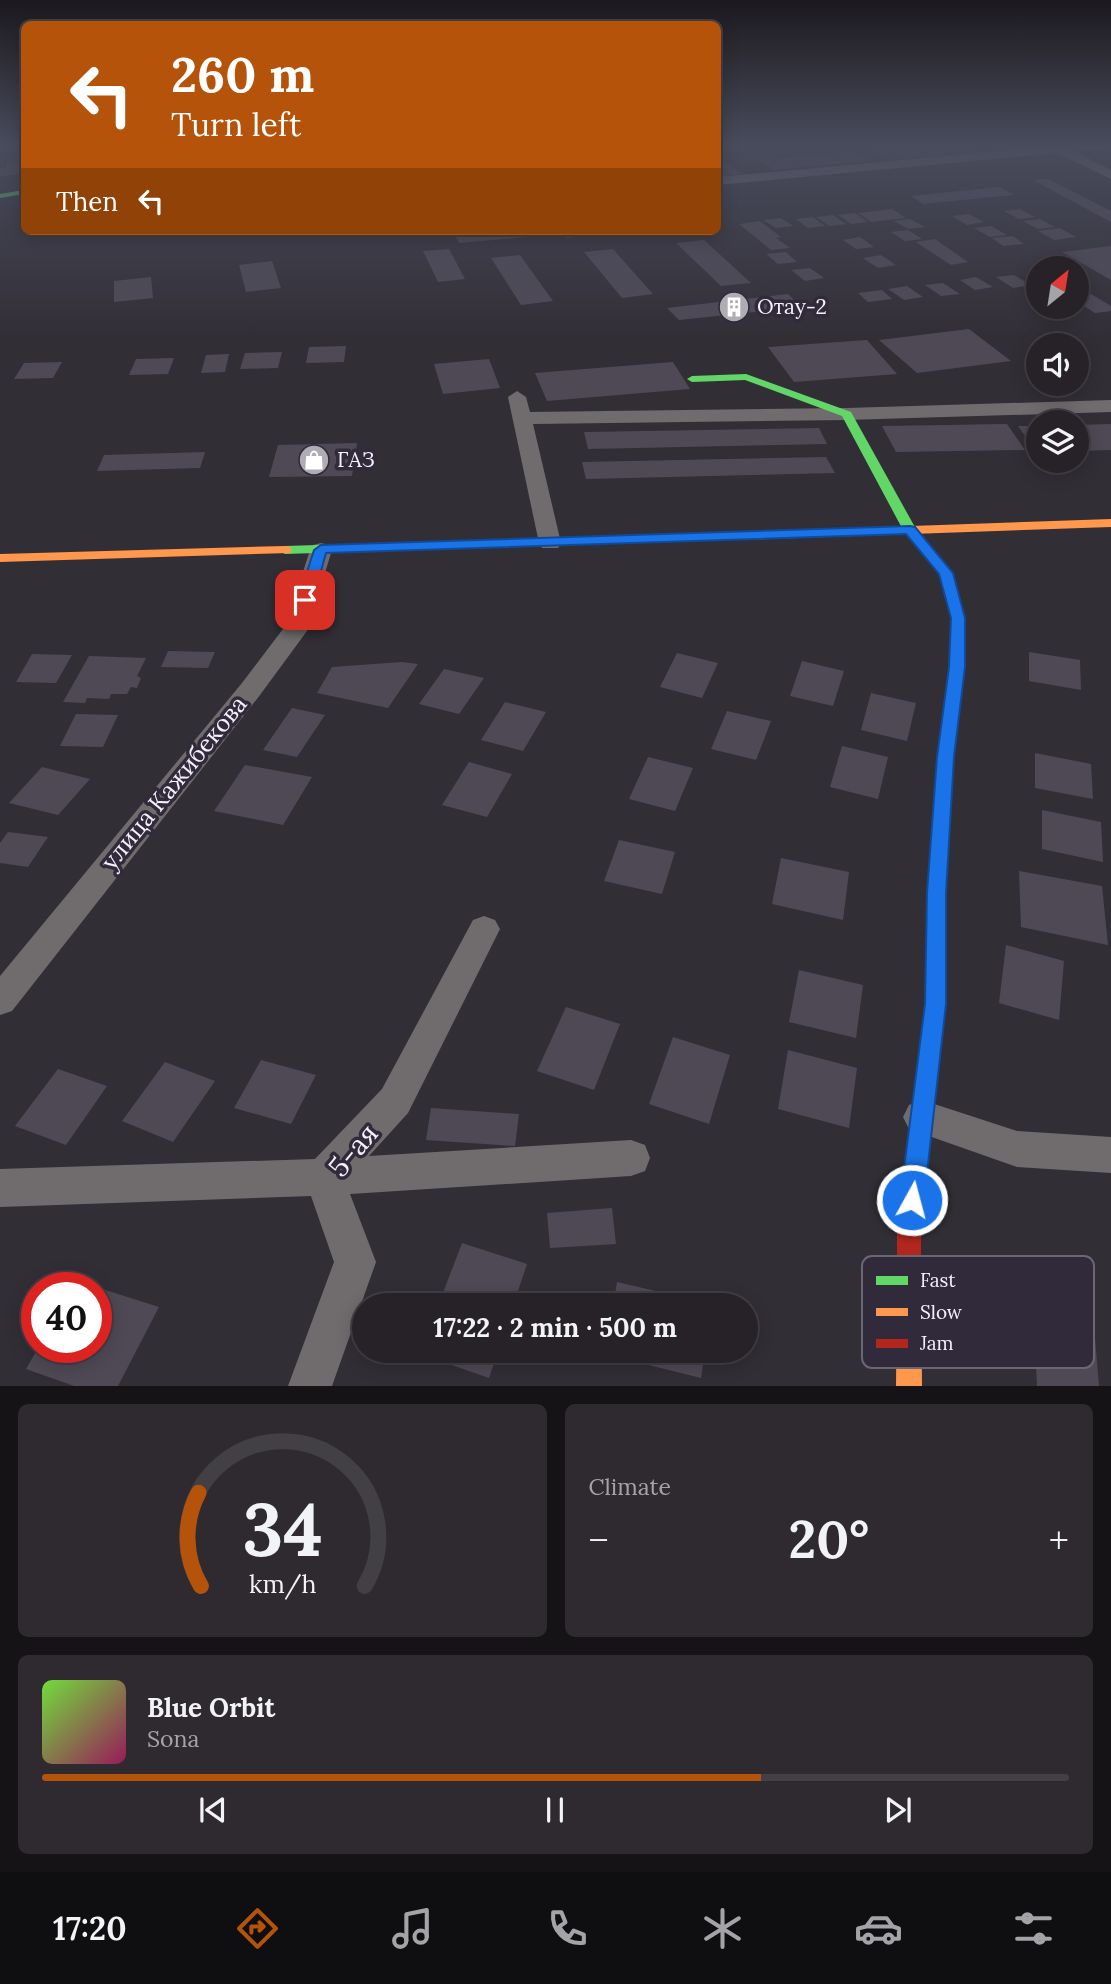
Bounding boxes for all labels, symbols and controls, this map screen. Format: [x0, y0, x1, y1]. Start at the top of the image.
text: 260 m [171, 43, 314, 105]
icon: left [56, 49, 147, 140]
text: Turn left [171, 104, 301, 145]
icon: left [132, 182, 170, 220]
text: Then [56, 185, 118, 218]
north arrow [1026, 256, 1088, 318]
map controls [1026, 256, 1089, 473]
building icon: Отау-2 [717, 290, 751, 324]
place label: Отау-2 [757, 293, 827, 320]
button: sound [1026, 333, 1089, 396]
button: layers [1026, 410, 1089, 473]
shop icon: ГАЗ [297, 443, 331, 477]
place label: ГАЗ [337, 446, 375, 473]
pin [275, 570, 335, 630]
icon: arrive [286, 581, 324, 619]
street label: улица Кажибекова [94, 689, 253, 876]
street label: 5-ая [320, 1116, 386, 1184]
position arrow [875, 1163, 949, 1237]
legend [862, 1256, 1094, 1368]
text: Fast [920, 1268, 956, 1292]
speed limit sign: 40 [21, 1272, 112, 1363]
text: Slow [920, 1300, 963, 1324]
text: 17:22 · 2 min · 500 m [433, 1311, 677, 1344]
text: Jam [919, 1331, 954, 1355]
text: Climate [589, 1472, 671, 1501]
text: 34 [242, 1484, 323, 1577]
text: 20° [788, 1506, 869, 1572]
text: − [589, 1516, 609, 1564]
text: + [1049, 1516, 1069, 1564]
text: km/h [248, 1568, 316, 1600]
text: Blue Orbit [147, 1691, 275, 1724]
text: Sona [147, 1724, 199, 1753]
icon: previous [194, 1791, 232, 1829]
icon: pause [536, 1791, 574, 1829]
icon: next [879, 1791, 917, 1829]
icon: directions [233, 1904, 282, 1953]
icon: music [388, 1904, 437, 1953]
icon: phone [543, 1904, 592, 1953]
icon: climate [698, 1904, 747, 1953]
icon: car [854, 1904, 903, 1953]
icon: filters [1009, 1904, 1058, 1953]
text: 17:20 [53, 1908, 127, 1949]

